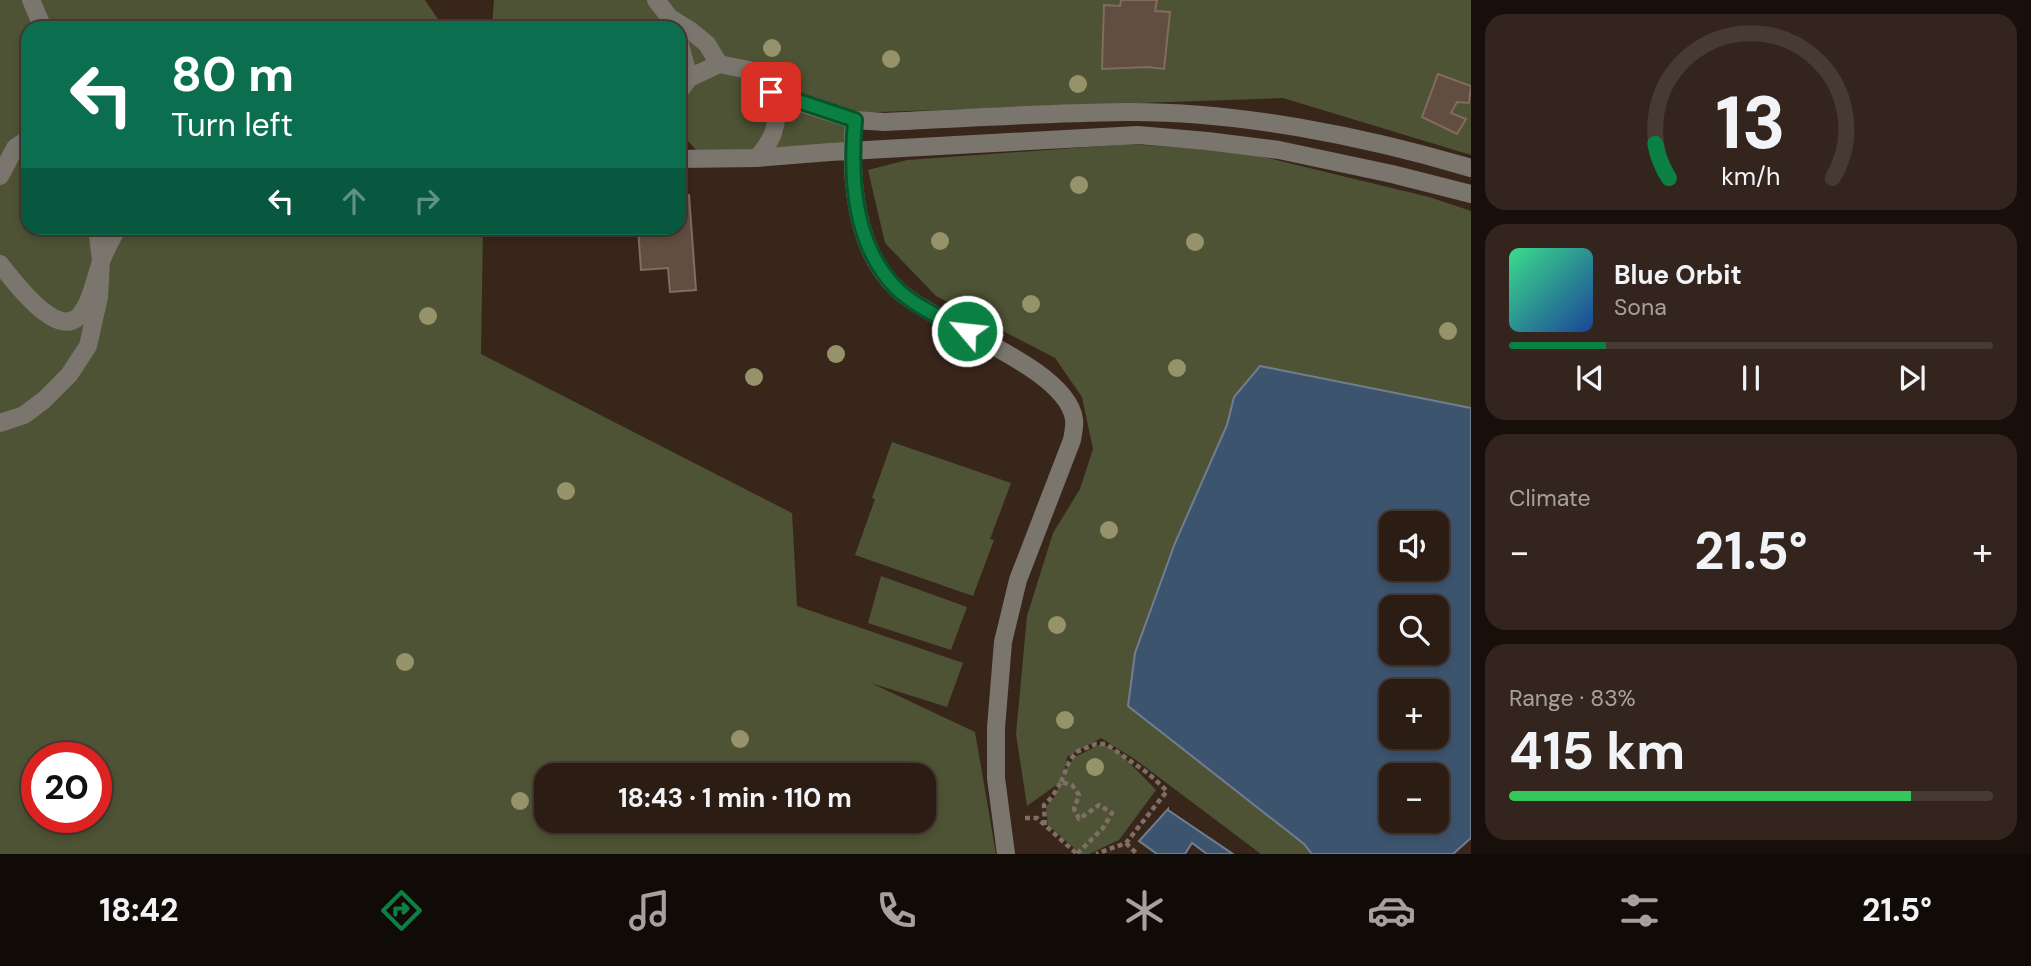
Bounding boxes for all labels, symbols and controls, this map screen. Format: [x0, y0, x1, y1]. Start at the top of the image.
text: 80 m [171, 42, 294, 106]
icon: left [56, 49, 147, 140]
pin [741, 62, 801, 122]
icon: arrive [752, 73, 790, 111]
text: 13 [1716, 76, 1786, 171]
text: Turn left [171, 104, 293, 146]
text: km/h [1721, 160, 1781, 193]
icon: left [262, 182, 300, 220]
icon: ahead [335, 182, 373, 220]
icon: right [408, 182, 446, 220]
text: Blue Orbit [1614, 258, 1742, 292]
text: Sona [1614, 292, 1667, 322]
position arrow [930, 294, 1004, 368]
icon: previous [1571, 359, 1609, 397]
icon: pause [1732, 359, 1770, 397]
icon: next [1893, 359, 1931, 397]
text: Climate [1509, 483, 1591, 513]
map controls [1379, 511, 1449, 833]
button: sound [1379, 511, 1449, 581]
text: 21.5° [1694, 517, 1808, 585]
text: − [1509, 527, 1530, 577]
text: + [1972, 527, 1993, 577]
button: search [1379, 595, 1449, 665]
button: + [1379, 679, 1449, 749]
text: Range · 83% [1509, 683, 1636, 713]
text: 415 km [1509, 717, 1685, 785]
speed limit sign: 20 [21, 742, 112, 833]
button: − [1379, 763, 1449, 833]
text: 18:43 · 1 min · 110 m [618, 781, 852, 815]
icon: directions [377, 886, 426, 935]
icon: music [625, 886, 674, 935]
icon: phone [872, 886, 921, 935]
icon: climate [1120, 886, 1169, 935]
icon: car [1367, 886, 1416, 935]
icon: filters [1615, 886, 1664, 935]
text: 18:42 [99, 889, 179, 931]
text: 21.5° [1862, 889, 1932, 931]

